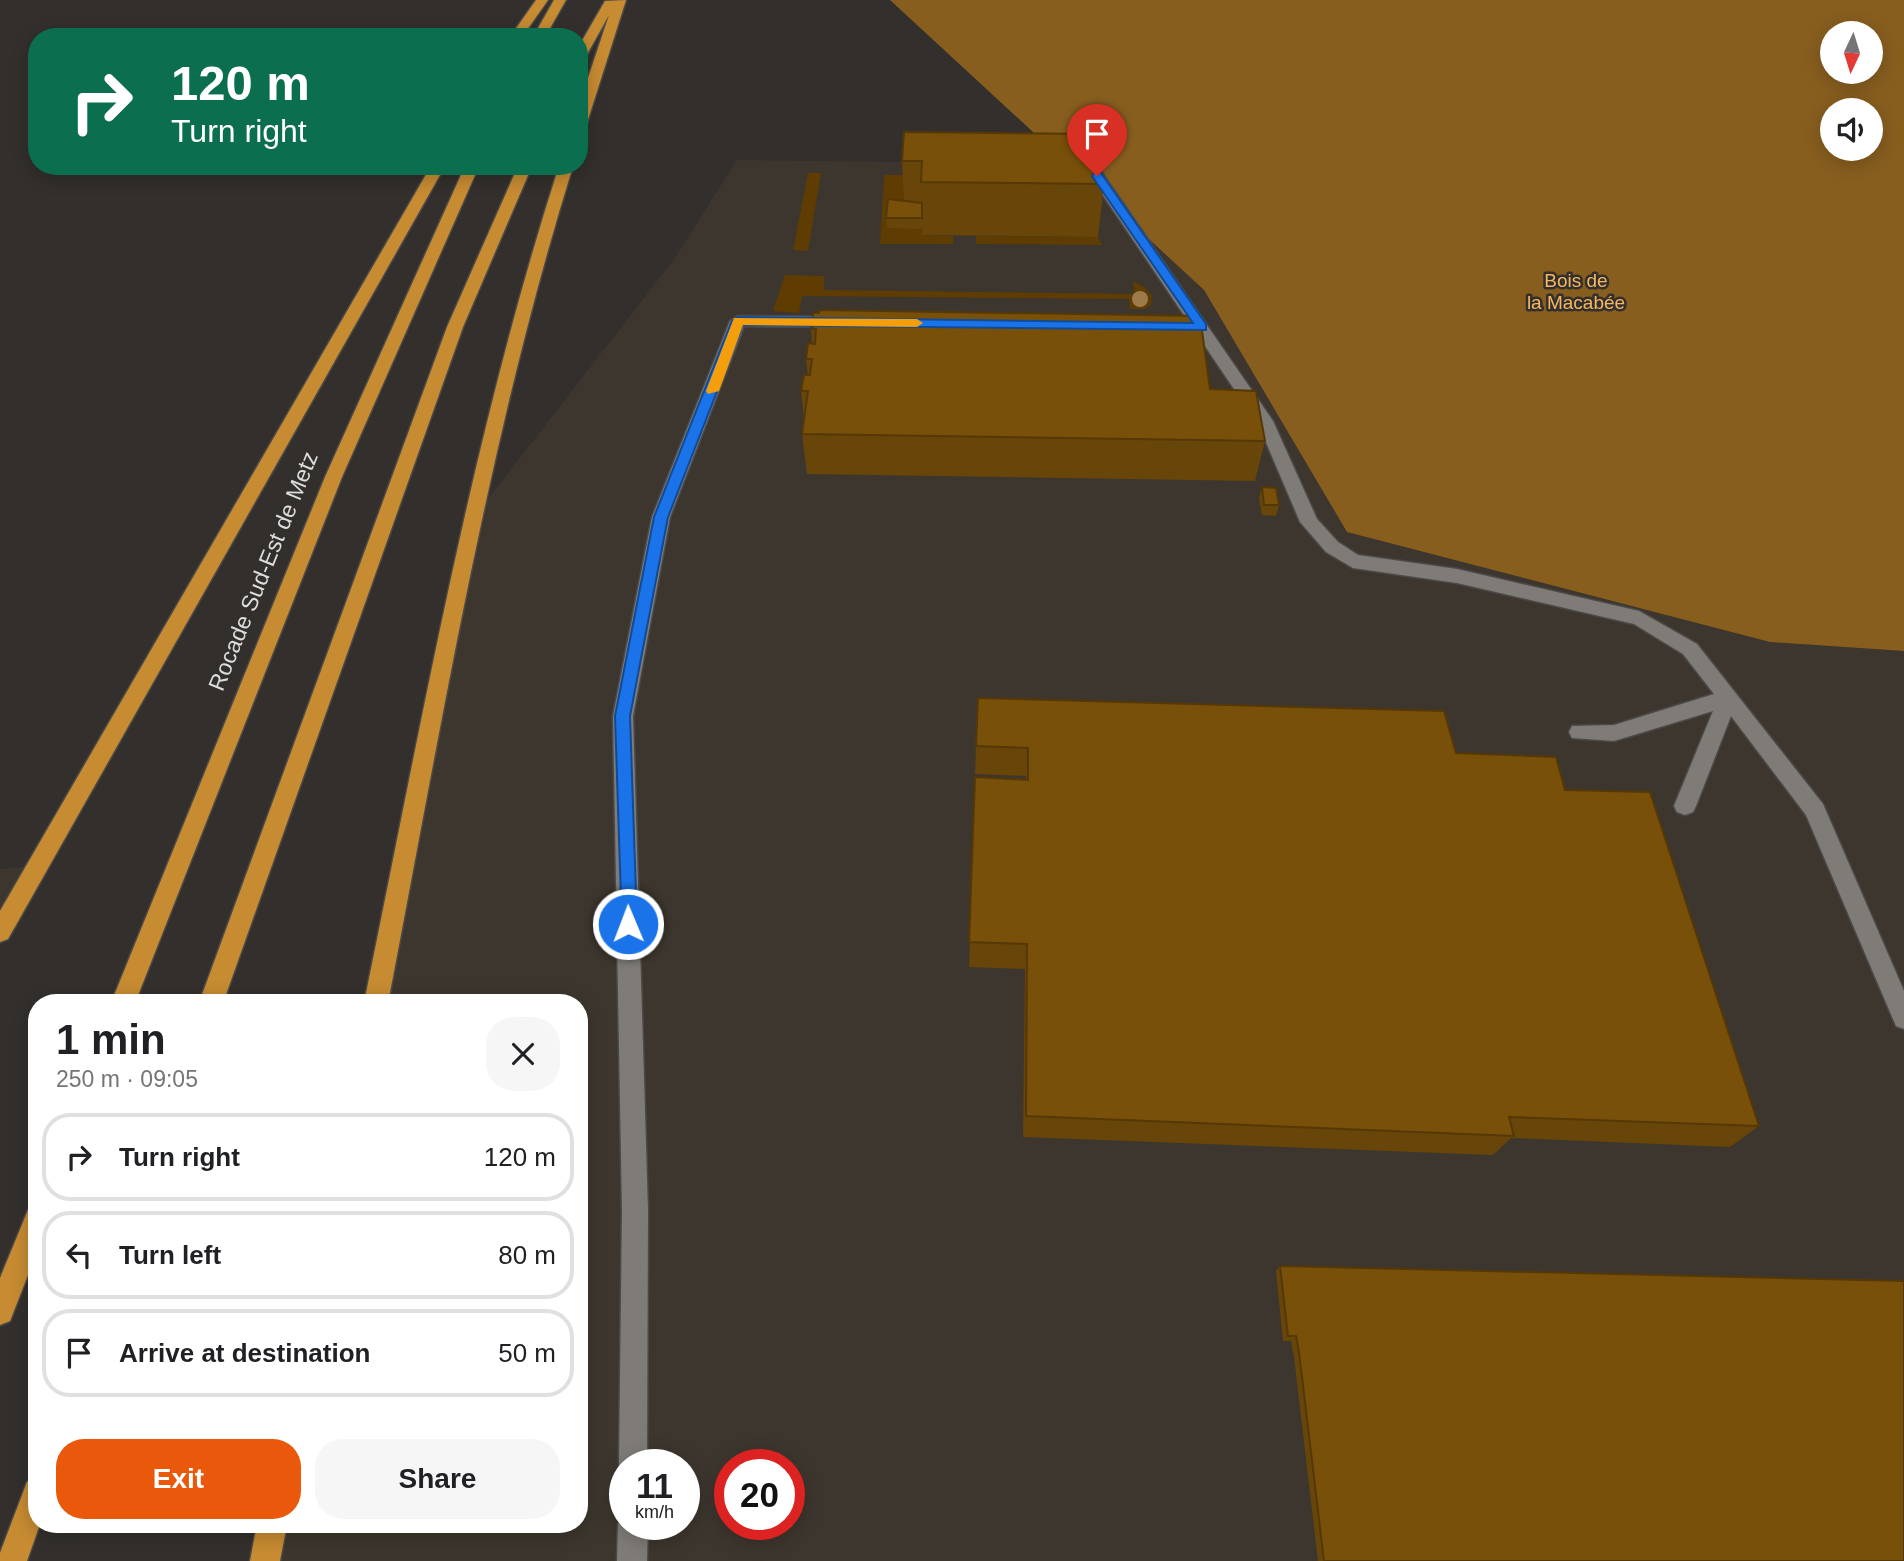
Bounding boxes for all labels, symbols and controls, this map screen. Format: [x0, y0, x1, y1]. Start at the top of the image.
north arrow [1820, 21, 1883, 84]
map controls [1820, 21, 1883, 161]
icon: right [56, 56, 147, 147]
text: 120 m [171, 56, 310, 110]
button: sound [1820, 98, 1883, 161]
pin [1067, 104, 1127, 176]
text: Turn right [171, 113, 307, 149]
icon: arrive [1078, 115, 1116, 153]
park label: Bois de la Macabée [1527, 270, 1625, 313]
street label: Rocade Sud-Est de Metz [203, 448, 323, 694]
position arrow [591, 887, 665, 961]
text: 1 min [56, 1016, 166, 1063]
button: close [486, 1017, 560, 1091]
text: 250 m · 09:05 [56, 1066, 198, 1092]
icon: right [60, 1138, 98, 1176]
text: Turn right [119, 1142, 240, 1172]
text: 120 m [484, 1142, 556, 1172]
icon: left [60, 1236, 98, 1274]
text: Turn left [119, 1240, 221, 1270]
text: 80 m [498, 1240, 556, 1270]
icon: arrive [60, 1334, 98, 1372]
text: Arrive at destination [119, 1338, 370, 1368]
text: 50 m [498, 1338, 556, 1368]
button: Exit [56, 1439, 301, 1519]
button: Share [315, 1439, 560, 1519]
speed limit sign: 20 [714, 1449, 805, 1540]
text: 11 [636, 1466, 673, 1505]
text: km/h [635, 1502, 674, 1522]

